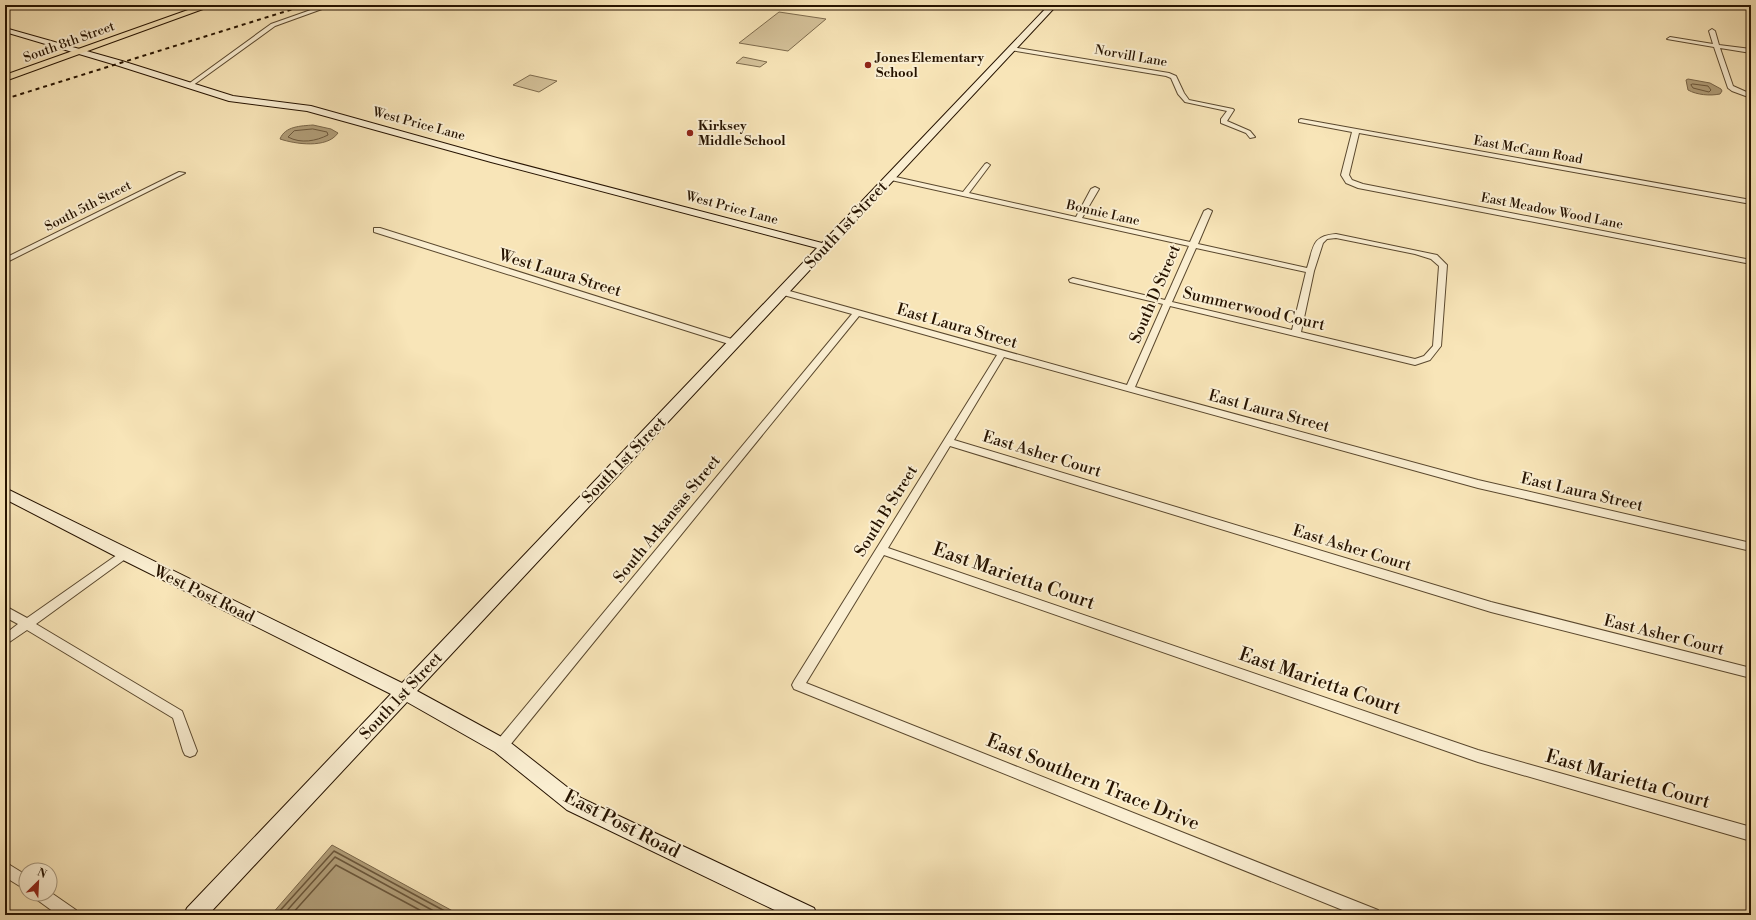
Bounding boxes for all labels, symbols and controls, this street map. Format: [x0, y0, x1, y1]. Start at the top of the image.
street label: South 8th Street [21, 18, 117, 66]
street label: Norvill Lane [1093, 42, 1169, 70]
place label: Jones Elementary School [874, 50, 984, 81]
marker: Jones Elementary School [863, 60, 873, 70]
street label: West Price Lane [370, 104, 467, 144]
place label: Kirksey Middle School [698, 118, 786, 149]
marker: Kirksey Middle School [685, 128, 695, 138]
street label: East McCann Road [1472, 133, 1584, 168]
street label: South 5th Street [42, 177, 134, 235]
street label: South 1st Street [800, 177, 892, 273]
street label: West Price Lane [683, 188, 780, 228]
street label: East Meadow Wood Lane [1480, 189, 1625, 233]
street label: Bonnie Lane [1064, 197, 1142, 229]
street label: South D Street [1125, 241, 1185, 346]
street label: West Laura Street [495, 245, 624, 301]
street label: Summerwood Court [1181, 283, 1327, 335]
street label: East Laura Street [894, 299, 1020, 353]
street label: East Laura Street [1206, 385, 1332, 437]
street label: South 1st Street [578, 412, 670, 507]
street label: East Asher Court [980, 426, 1104, 482]
street label: South Arkansas Street [609, 451, 725, 587]
street label: South B Street [850, 461, 922, 560]
street label: East Laura Street [1519, 468, 1645, 516]
street label: East Asher Court [1290, 520, 1414, 576]
street label: East Marietta Court [930, 537, 1099, 615]
street label: West Post Road [149, 561, 258, 627]
street label: East Asher Court [1602, 610, 1727, 660]
street label: East Marietta Court [1236, 642, 1405, 720]
street label: South 1st Street [355, 648, 447, 744]
street label: East Southern Trace Drive [983, 728, 1203, 836]
street label: East Marietta Court [1543, 744, 1713, 814]
street label: East Post Road [560, 784, 684, 864]
north arrow [18, 862, 58, 902]
text: N [35, 866, 49, 882]

